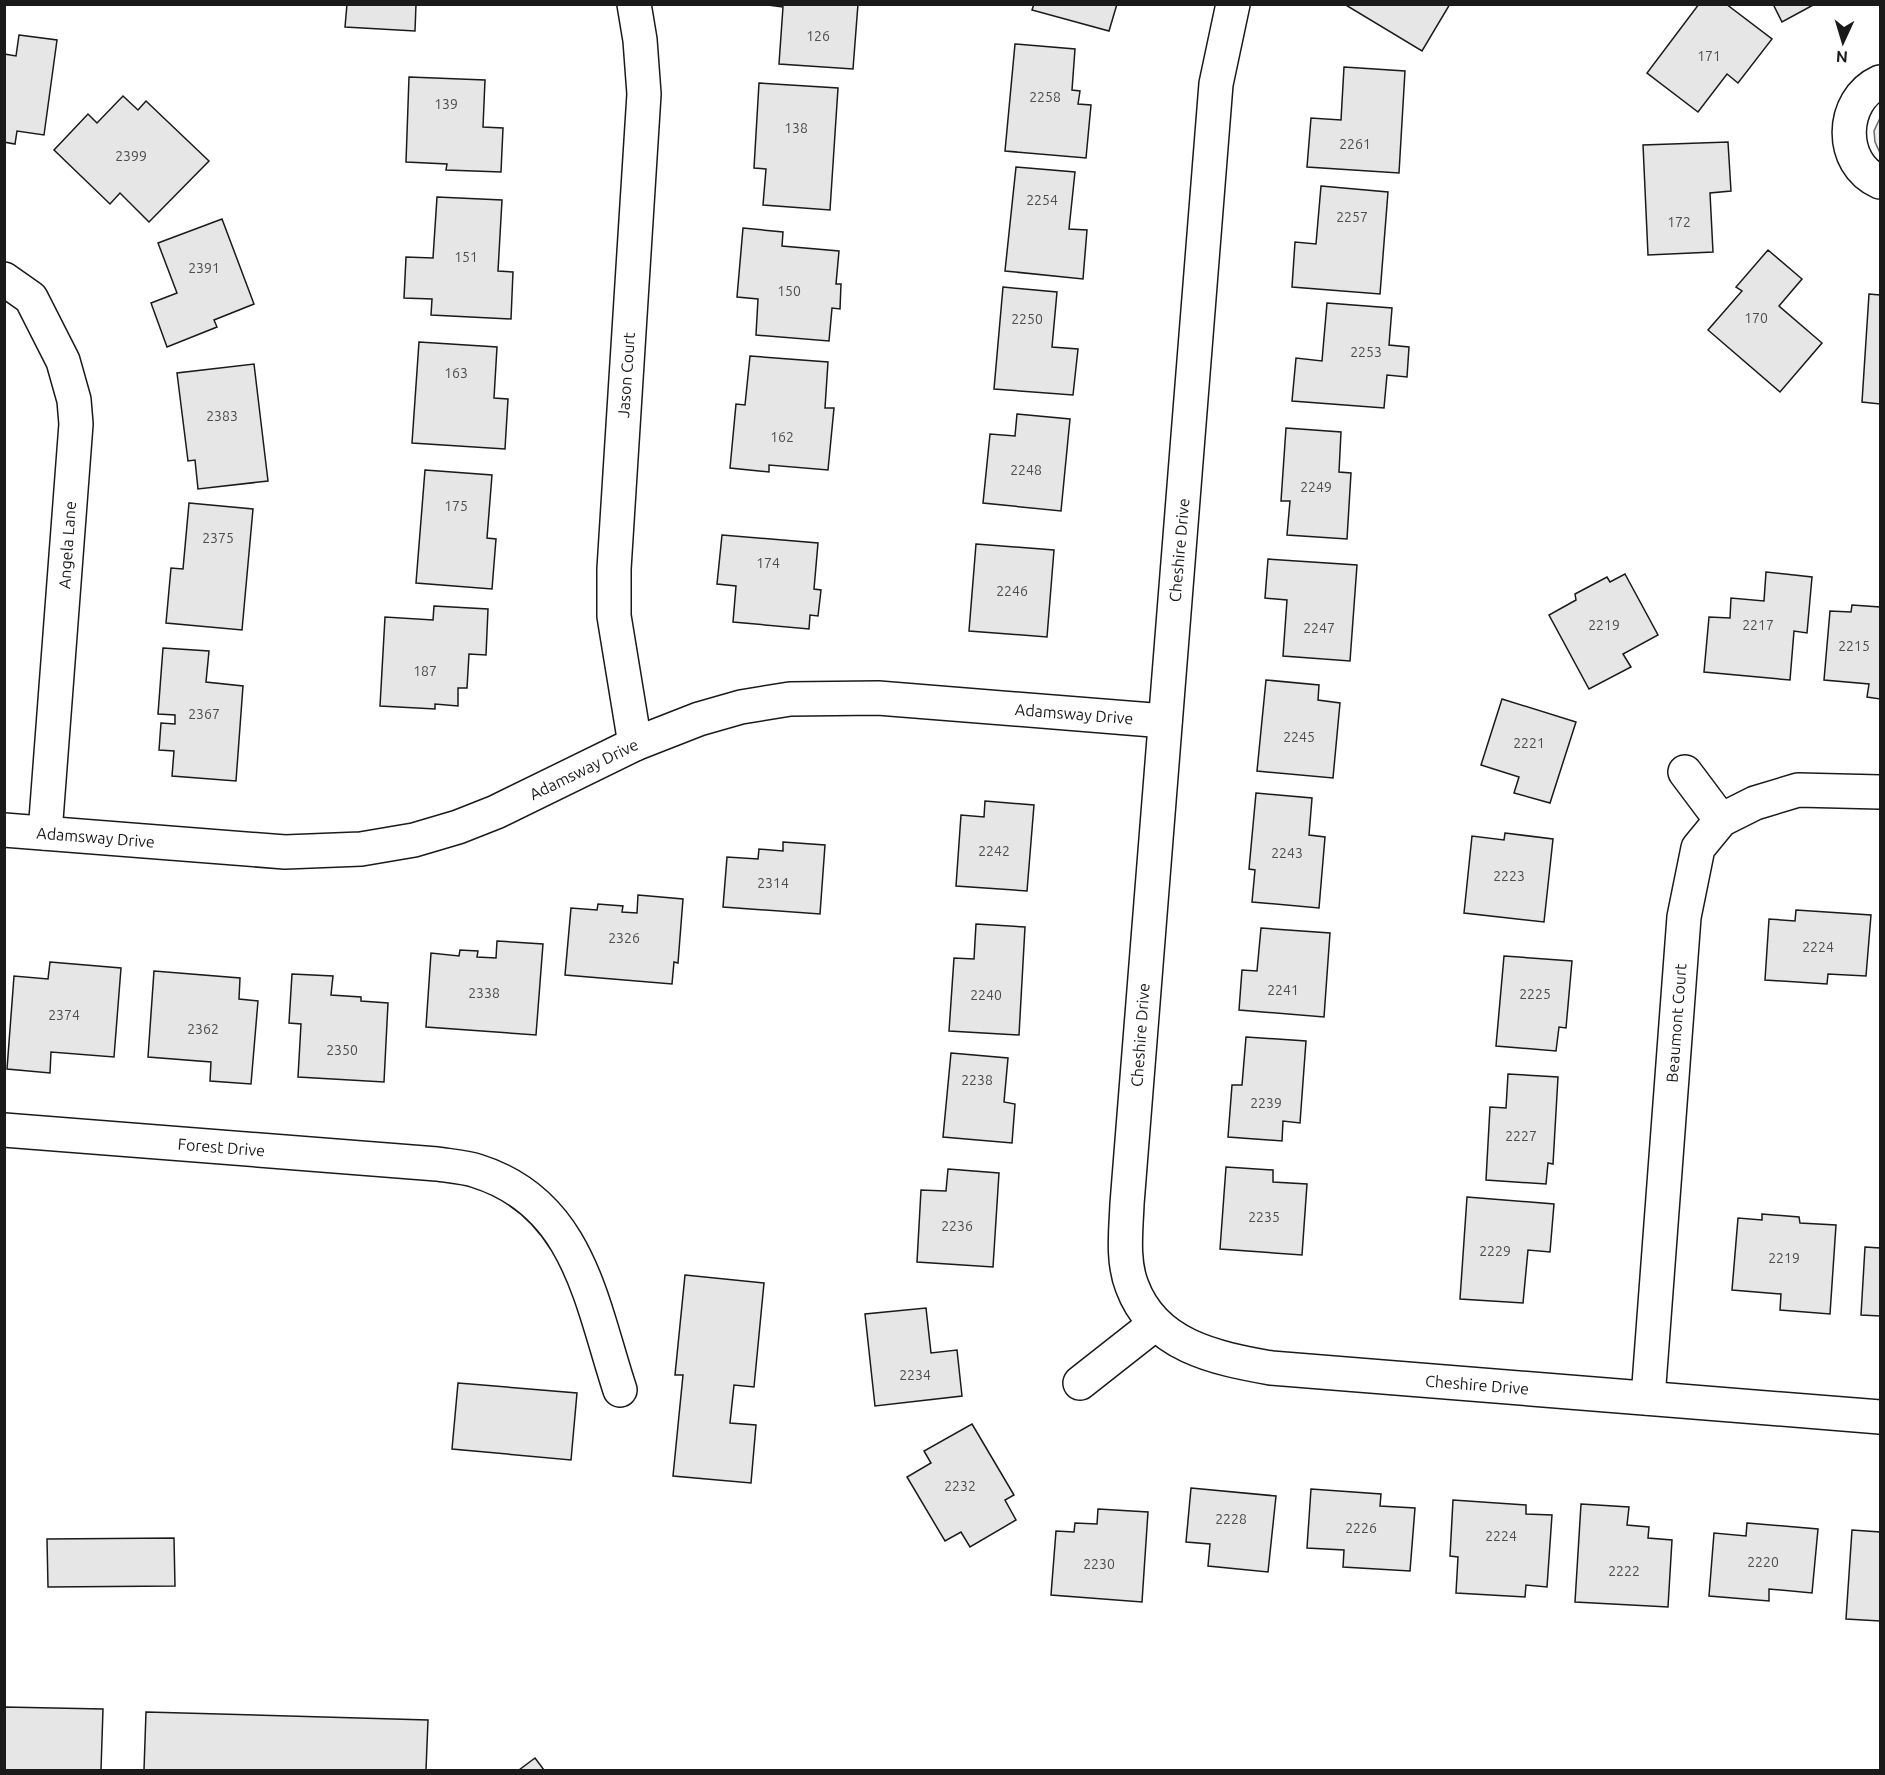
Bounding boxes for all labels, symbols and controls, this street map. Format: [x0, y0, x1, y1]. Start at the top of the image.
north arrow [1813, 12, 1873, 72]
house number: 126 [806, 28, 830, 44]
house number: 171 [1697, 48, 1721, 64]
text: N [1835, 48, 1849, 66]
house number: 2258 [1029, 89, 1061, 105]
house number: 139 [434, 96, 458, 112]
house number: 138 [784, 120, 808, 136]
house number: 2261 [1339, 136, 1371, 152]
house number: 2399 [115, 148, 147, 164]
house number: 2254 [1026, 192, 1058, 208]
house number: 2257 [1336, 209, 1368, 225]
house number: 172 [1667, 214, 1691, 230]
house number: 151 [454, 249, 478, 265]
house number: 2391 [188, 260, 220, 276]
house number: 150 [777, 283, 801, 299]
house number: 170 [1744, 310, 1768, 326]
house number: 2250 [1011, 311, 1043, 327]
street label: Jason Court [614, 331, 638, 418]
house number: 2253 [1350, 344, 1382, 360]
house number: 163 [444, 365, 468, 381]
house number: 2383 [206, 408, 238, 424]
house number: 162 [770, 429, 794, 445]
house number: 2248 [1010, 462, 1042, 478]
house number: 2249 [1300, 479, 1332, 495]
street label: Cheshire Drive [1165, 497, 1193, 603]
house number: 175 [444, 498, 468, 514]
street label: Angela Lane [55, 500, 79, 590]
house number: 2375 [202, 530, 234, 546]
house number: 174 [756, 555, 780, 571]
house number: 2246 [996, 583, 1028, 599]
house number: 2219 [1588, 617, 1620, 633]
house number: 2217 [1742, 617, 1774, 633]
house number: 2247 [1303, 620, 1335, 636]
house number: 2215 [1838, 638, 1870, 654]
house number: 187 [413, 663, 437, 679]
street label: Adamsway Drive [1014, 700, 1134, 727]
house number: 2367 [188, 706, 220, 722]
house number: 2245 [1283, 729, 1315, 745]
street label: Adamsway Drive [526, 735, 641, 803]
house number: 2221 [1513, 735, 1545, 751]
street label: Adamsway Drive [36, 824, 156, 851]
house number: 2242 [978, 843, 1010, 859]
house number: 2243 [1271, 845, 1303, 861]
house number: 2223 [1493, 868, 1525, 884]
house number: 2314 [757, 875, 789, 891]
house number: 2326 [608, 930, 640, 946]
house number: 2224 [1802, 939, 1834, 955]
street label: Beaumont Court [1663, 962, 1690, 1083]
street label: Cheshire Drive [1127, 982, 1153, 1088]
house number: 2241 [1267, 982, 1299, 998]
house number: 2338 [468, 985, 500, 1001]
house number: 2225 [1519, 986, 1551, 1002]
house number: 2240 [970, 987, 1002, 1003]
house number: 2374 [48, 1007, 80, 1023]
house number: 2362 [187, 1021, 219, 1037]
house number: 2350 [326, 1042, 358, 1058]
house number: 2238 [961, 1072, 993, 1088]
house number: 2239 [1250, 1095, 1282, 1111]
house number: 2227 [1505, 1128, 1537, 1144]
street label: Forest Drive [177, 1135, 266, 1159]
house number: 2235 [1248, 1209, 1280, 1225]
house number: 2236 [941, 1218, 973, 1234]
house number: 2229 [1479, 1243, 1511, 1259]
house number: 2219 [1768, 1250, 1800, 1266]
house number: 2234 [899, 1367, 931, 1383]
street label: Cheshire Drive [1424, 1371, 1530, 1398]
house number: 2232 [944, 1478, 976, 1494]
house number: 2228 [1215, 1511, 1247, 1527]
house number: 2226 [1345, 1520, 1377, 1536]
house number: 2224 [1485, 1528, 1517, 1544]
house number: 2220 [1747, 1554, 1779, 1570]
house number: 2230 [1083, 1556, 1115, 1572]
house number: 2222 [1608, 1563, 1640, 1579]

